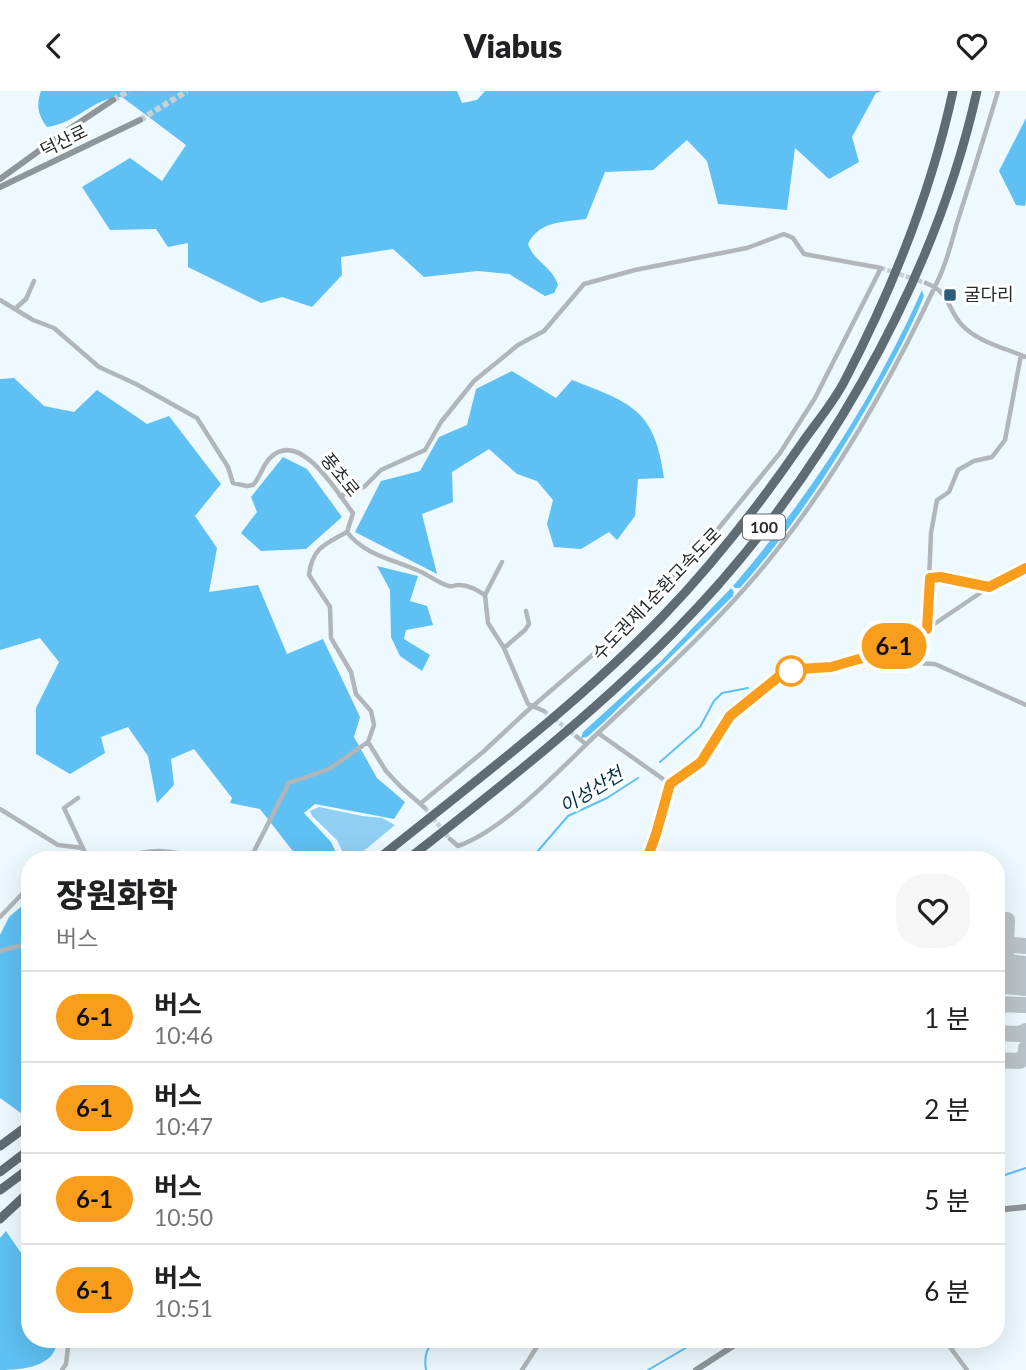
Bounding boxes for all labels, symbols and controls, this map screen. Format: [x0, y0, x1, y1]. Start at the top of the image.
text: Viabus [464, 26, 562, 65]
icon: back [35, 27, 73, 65]
icon: heart [953, 27, 991, 65]
street label: 덕산로 [36, 119, 91, 161]
place label: 굴다리 [964, 283, 1014, 305]
marker: 굴다리 [942, 287, 958, 303]
street label: 풍초로 [317, 448, 365, 501]
road number: 100 [743, 515, 785, 539]
street label: 수도권제1순환고속도로 [587, 522, 725, 664]
line badge: 6-1 [854, 623, 934, 669]
text: 6-1 [876, 631, 912, 660]
unlabelled marker [776, 656, 806, 686]
water label: 이성산천 [555, 761, 628, 817]
text: 장원화학 [56, 874, 177, 914]
button: heart [896, 874, 970, 948]
text: 버스 [56, 924, 98, 952]
text: 버스 [154, 988, 202, 1020]
text: 6-1 [76, 1002, 113, 1031]
text: 1 분 [924, 1002, 970, 1034]
text: 10:46 [154, 1021, 213, 1049]
text: 버스 [154, 1079, 202, 1111]
text: 6-1 [76, 1093, 113, 1122]
text: 2 분 [924, 1093, 970, 1125]
text: 10:47 [154, 1112, 213, 1140]
text: 버스 [154, 1170, 202, 1202]
text: 6-1 [76, 1184, 113, 1213]
text: 5 분 [924, 1184, 970, 1216]
text: 10:50 [154, 1203, 213, 1231]
text: 버스 [154, 1261, 202, 1293]
text: 6-1 [76, 1275, 113, 1304]
text: 6 분 [924, 1275, 970, 1307]
text: 10:51 [154, 1294, 213, 1322]

